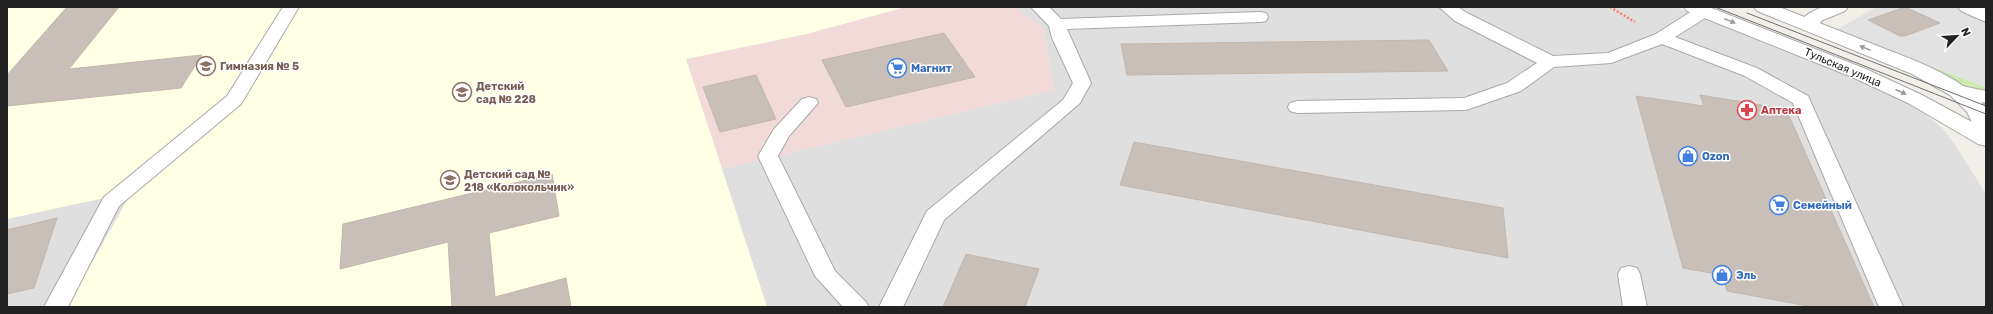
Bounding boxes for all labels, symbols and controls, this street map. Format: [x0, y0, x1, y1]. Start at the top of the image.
north arrow [1937, 16, 1977, 56]
one-way arrow [1724, 19, 1736, 25]
text: N [1958, 26, 1973, 38]
street label: Тульская улица [1802, 45, 1883, 90]
one-way arrow [1860, 45, 1871, 51]
school or university icon: Гимназия № 5 [195, 55, 217, 77]
supermarket icon: Магнит [886, 57, 908, 79]
place label: Гимназия № 5 [220, 60, 299, 73]
place label: Магнит [911, 62, 952, 75]
place label: Детский сад № 228 [476, 80, 536, 106]
school or university icon: Детский сад № 228 [451, 81, 473, 103]
one-way arrow [1896, 89, 1907, 95]
pharmacy icon: Аптека [1736, 99, 1758, 121]
place label: Аптека [1761, 104, 1802, 117]
shop icon: Ozon [1677, 145, 1699, 167]
place label: Ozon [1702, 150, 1730, 163]
place label: Детский сад № 218 «Колокольчик» [464, 168, 574, 194]
school or university icon: Детский сад № 218 «Колокольчик» [439, 169, 461, 191]
supermarket icon: Семейный [1768, 194, 1790, 216]
place label: Семейный [1793, 199, 1852, 212]
shop icon: Эль [1711, 264, 1733, 286]
place label: Эль [1736, 269, 1757, 282]

